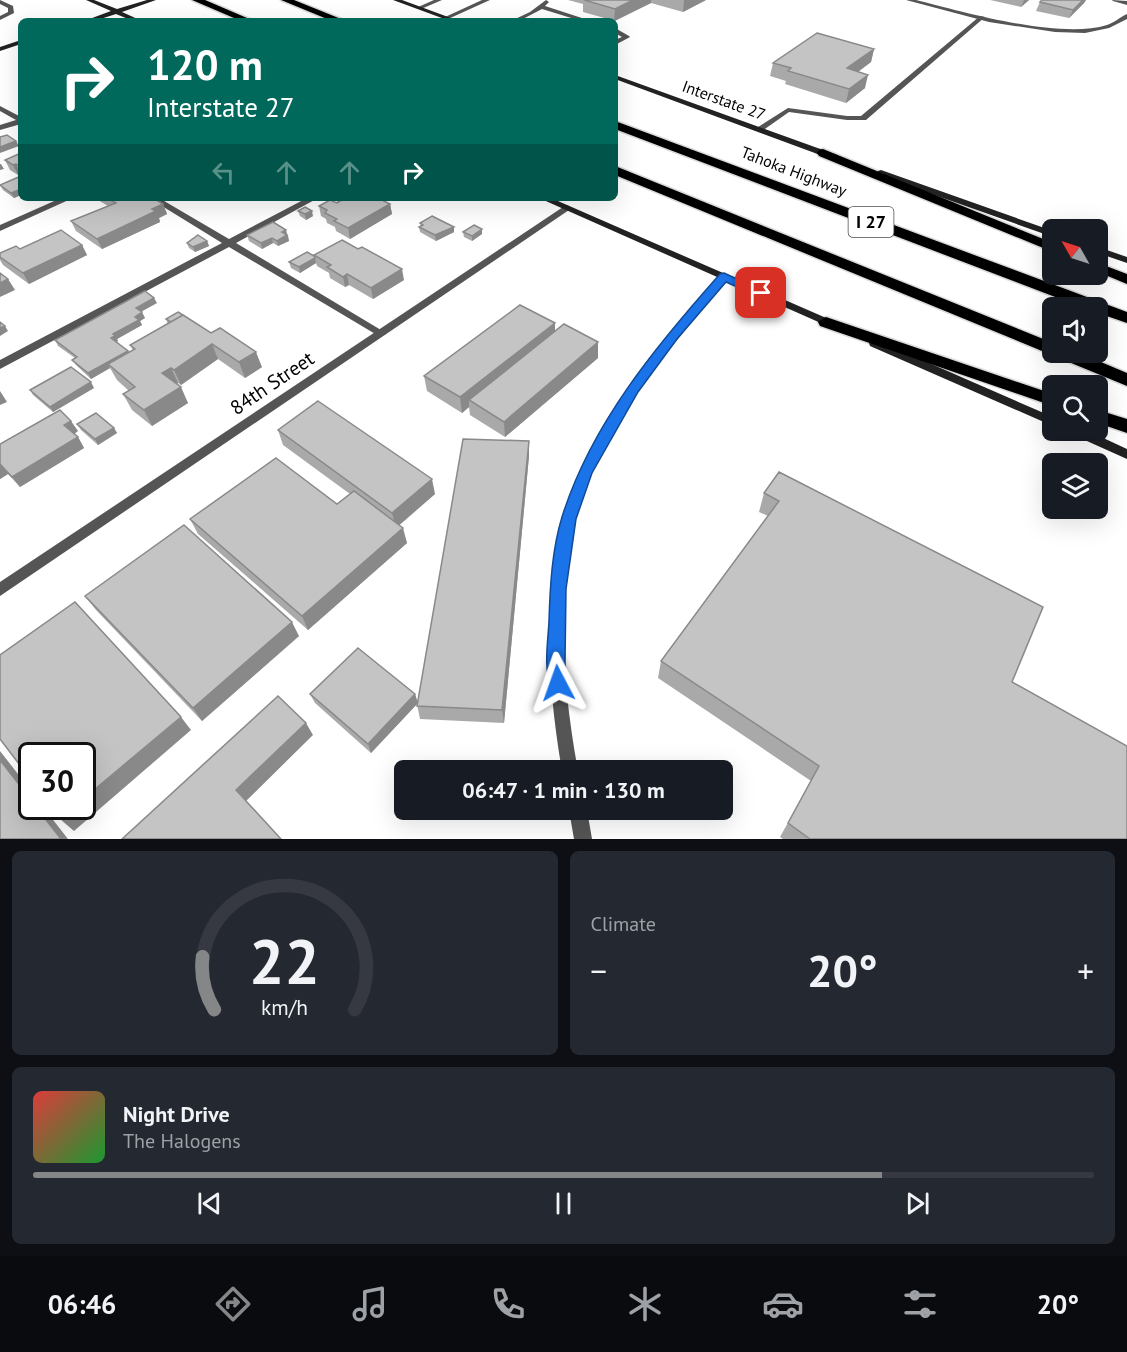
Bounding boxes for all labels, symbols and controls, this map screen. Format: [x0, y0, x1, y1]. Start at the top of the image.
text: 120 m [147, 37, 263, 92]
icon: right [48, 42, 126, 120]
street label: Interstate 27 [680, 76, 768, 124]
text: Interstate 27 [147, 90, 295, 124]
street label: Tahoka Highway [738, 142, 850, 201]
icon: left [207, 156, 240, 189]
icon: ahead [270, 156, 303, 189]
icon: ahead [333, 156, 366, 189]
icon: right [396, 156, 429, 189]
road number: I 27 [848, 207, 894, 237]
north arrow [1042, 219, 1108, 285]
map controls [1042, 219, 1108, 519]
pin [735, 267, 786, 318]
icon: arrive [744, 276, 777, 309]
button: sound [1042, 297, 1108, 363]
street label: 84th Street [225, 345, 319, 421]
button: search [1042, 375, 1108, 441]
button: layers [1042, 453, 1108, 519]
position arrow [526, 651, 590, 715]
speed limit sign: 30 [18, 742, 96, 820]
text: 06:47 · 1 min · 130 m [462, 776, 665, 804]
text: Climate [591, 911, 656, 937]
text: 22 [249, 920, 320, 1001]
text: 20° [807, 941, 878, 999]
text: − [591, 949, 607, 992]
text: + [1077, 949, 1094, 992]
text: km/h [261, 993, 308, 1021]
text: Night Drive [123, 1100, 230, 1128]
text: The Halogens [123, 1128, 241, 1154]
icon: previous [193, 1187, 226, 1220]
icon: pause [547, 1187, 580, 1220]
icon: next [901, 1187, 934, 1220]
icon: directions [212, 1283, 254, 1325]
icon: music [349, 1283, 391, 1325]
icon: phone [487, 1283, 529, 1325]
icon: climate [624, 1283, 666, 1325]
icon: car [762, 1283, 804, 1325]
icon: filters [899, 1283, 941, 1325]
text: 06:46 [48, 1287, 116, 1321]
text: 20° [1037, 1287, 1079, 1321]

